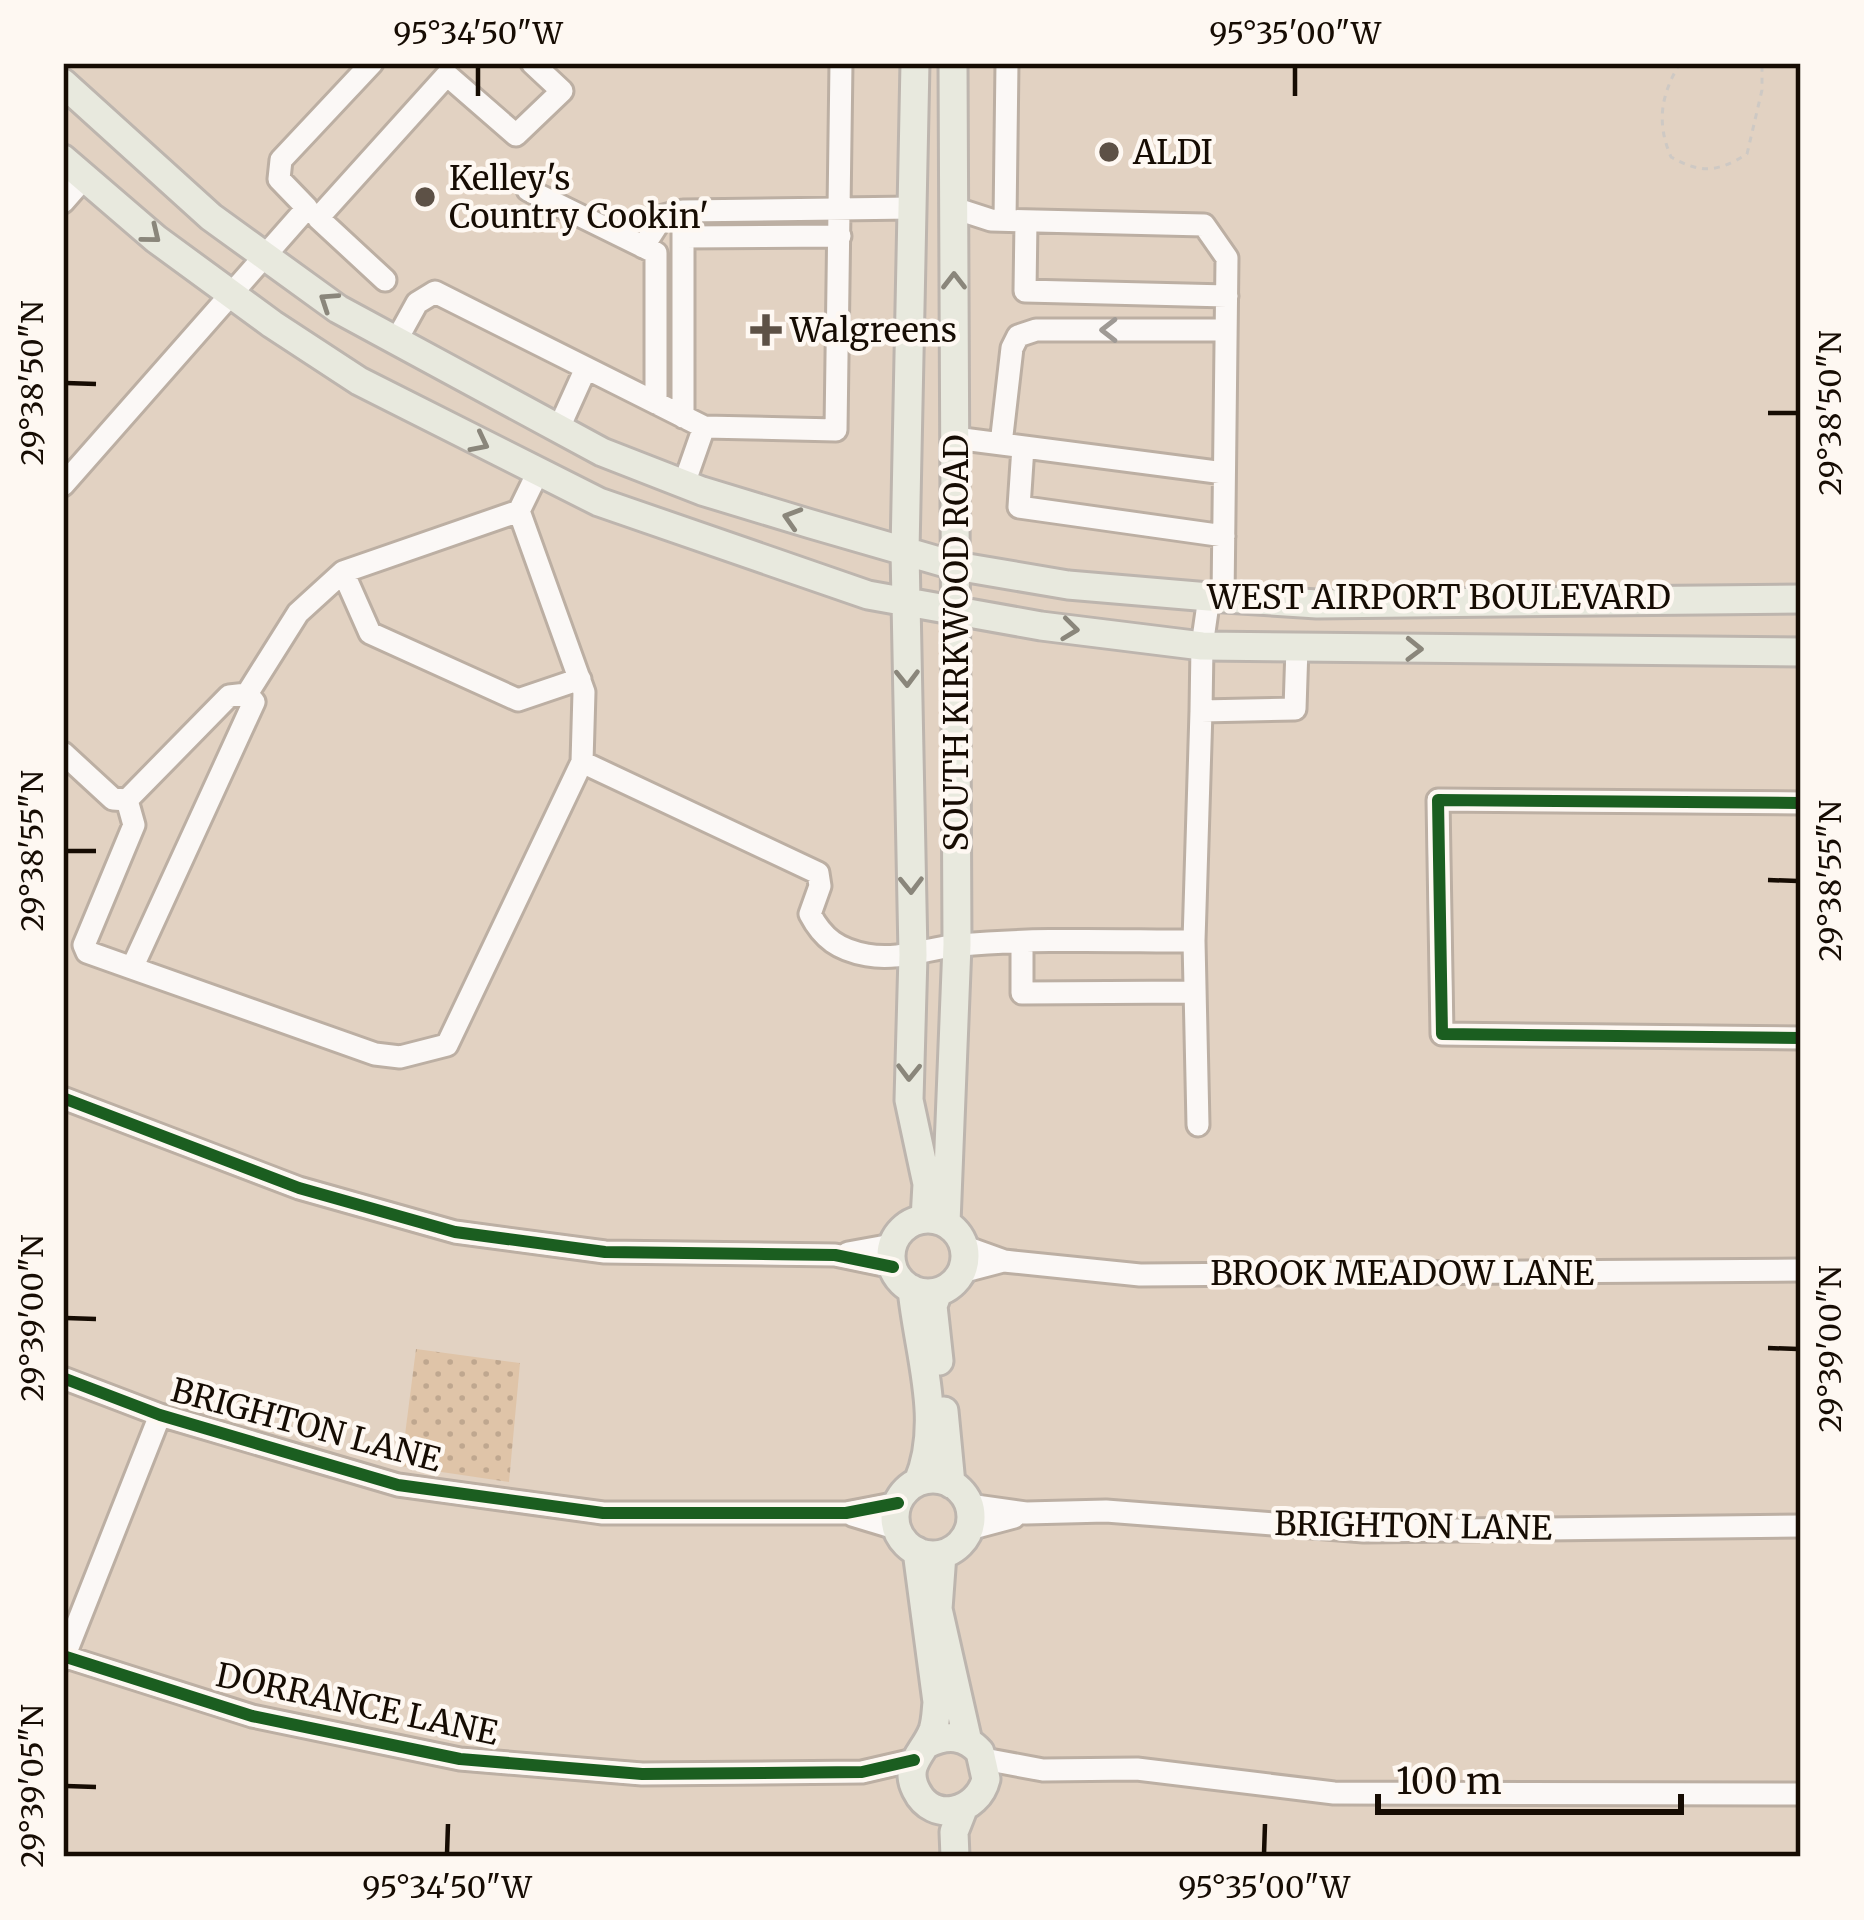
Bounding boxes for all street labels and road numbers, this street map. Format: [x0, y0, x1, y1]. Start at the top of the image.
street label: SOUTH KIRKWOOD ROAD [936, 435, 977, 852]
street label: WEST AIRPORT BOULEVARD [1206, 577, 1671, 618]
street label: BROOK MEADOW LANE [1210, 1253, 1594, 1294]
street label: BRIGHTON LANE [167, 1369, 445, 1481]
street label: BRIGHTON LANE [1274, 1503, 1552, 1549]
street label: DORRANCE LANE [212, 1654, 502, 1754]

